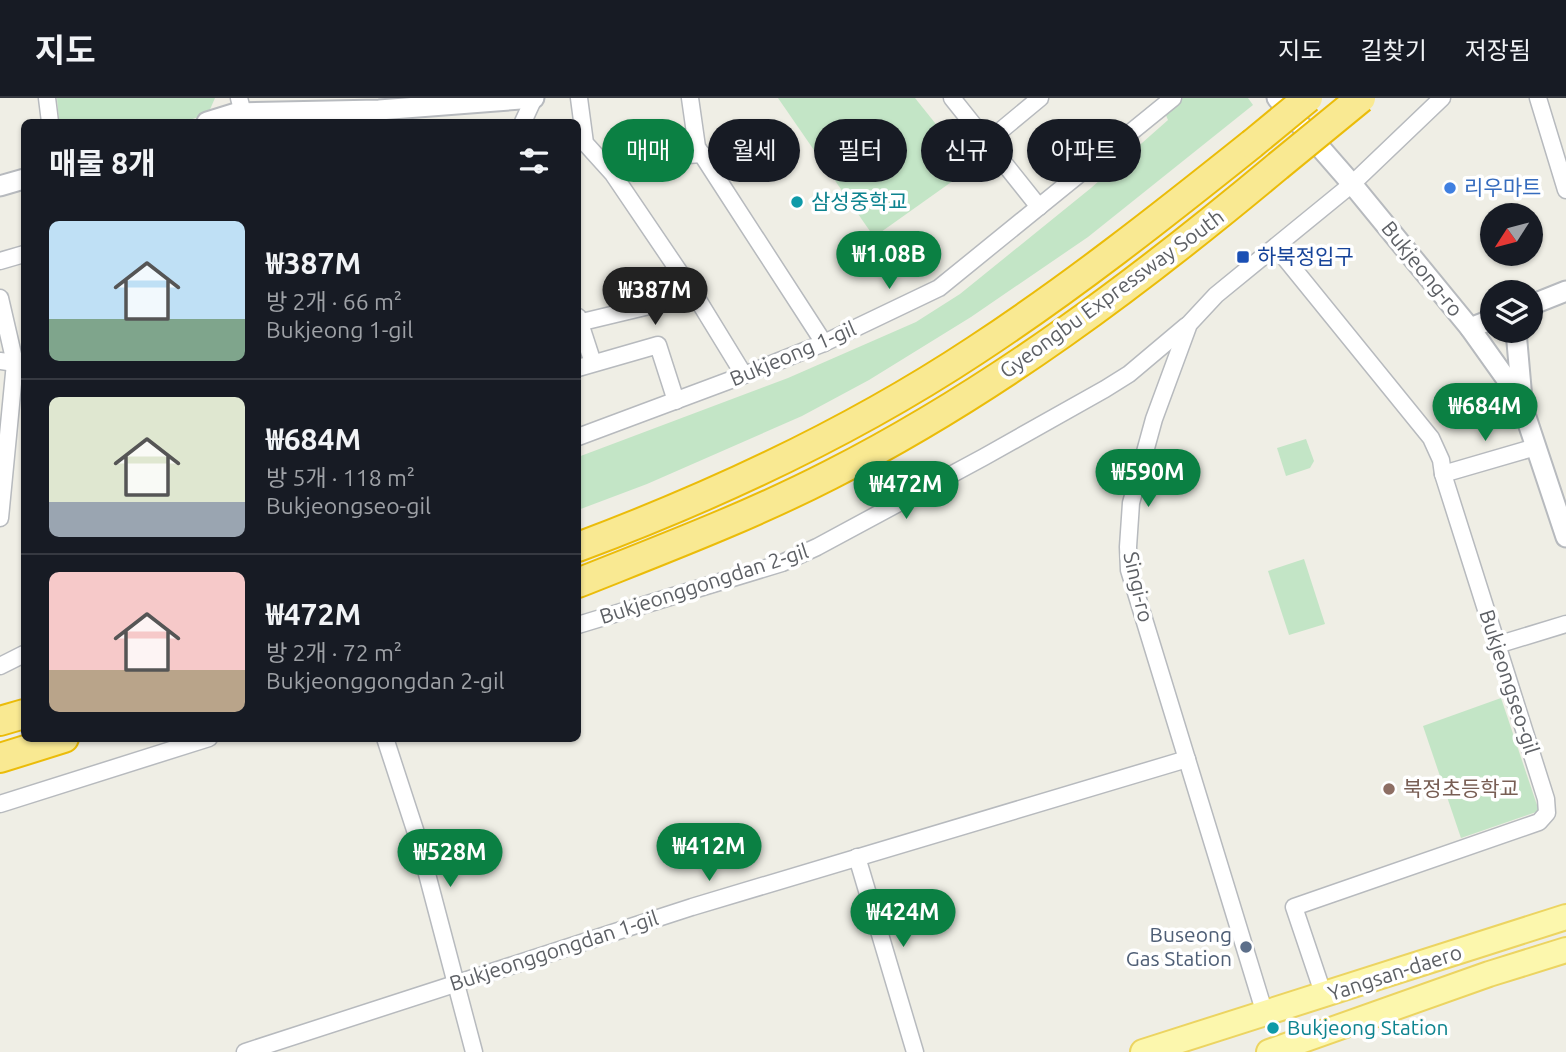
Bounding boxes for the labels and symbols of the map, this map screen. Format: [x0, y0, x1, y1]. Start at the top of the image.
place label: 리우마트 [1464, 175, 1541, 199]
marker: 리우마트 [1442, 180, 1458, 196]
place label: 삼성중학교 [811, 189, 908, 213]
marker: 삼성중학교 [789, 194, 805, 210]
north arrow [1480, 203, 1544, 266]
street label: Gyeongbu Expressway South [995, 204, 1228, 383]
street label: Bukjeong-ro [1377, 216, 1468, 321]
pin: ₩1.08B [832, 232, 946, 291]
place label: 하북정입구 [1257, 244, 1354, 268]
marker: 하북정입구 [1235, 249, 1251, 265]
pin: ₩387M [606, 268, 704, 327]
street label: Bukjeong 1-gil [726, 316, 859, 390]
pin: ₩684M [1436, 384, 1534, 443]
pin: ₩590M [1099, 450, 1197, 509]
pin: ₩472M [857, 462, 955, 521]
street label: Bukjeonggongdan 2-gil [596, 538, 811, 628]
street label: Singi-ro [1119, 549, 1159, 624]
street label: Bukjeongseo-gil [1475, 606, 1545, 757]
place label: 북정초등학교 [1403, 776, 1519, 800]
marker: 북정초등학교 [1381, 781, 1397, 797]
pin: ₩412M [660, 824, 758, 883]
pin: ₩528M [401, 830, 499, 889]
pin: ₩424M [854, 890, 952, 949]
street label: Bukjeonggongdan 1-gil [446, 905, 661, 995]
place label: Buseong Gas Station [1126, 922, 1232, 970]
marker: Buseong Gas Station [1238, 939, 1254, 955]
street label: Yangsan-daero [1325, 939, 1465, 1005]
place label: Bukjeong Station [1287, 1015, 1448, 1039]
marker: Bukjeong Station [1265, 1020, 1281, 1036]

